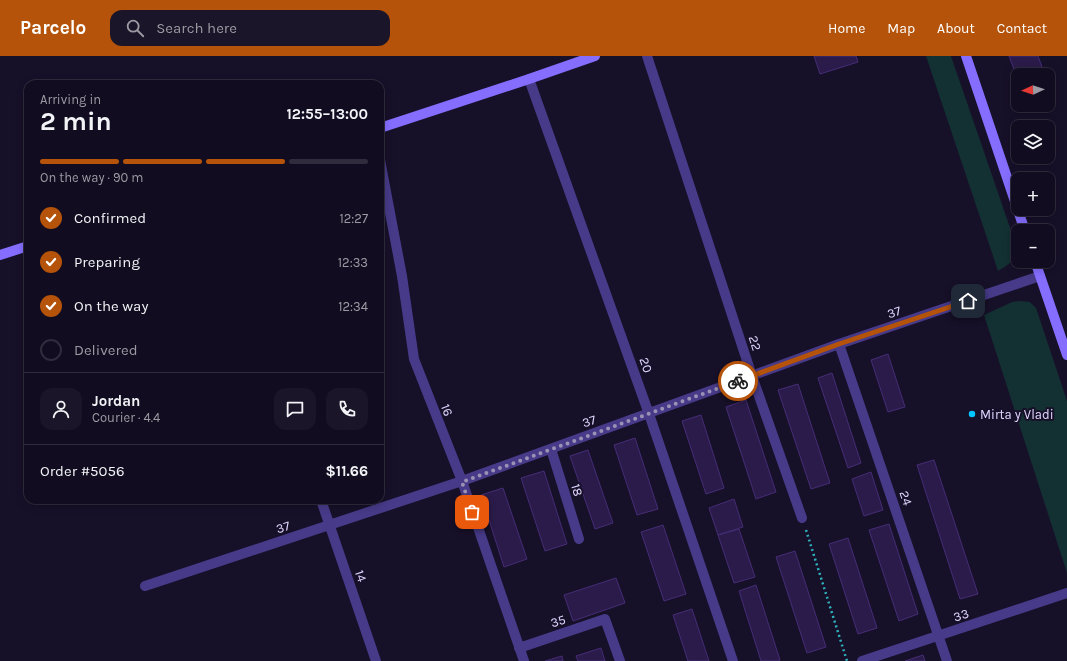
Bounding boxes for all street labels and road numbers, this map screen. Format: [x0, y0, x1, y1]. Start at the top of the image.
street label: 37 [885, 303, 903, 321]
street label: 22 [746, 334, 764, 352]
street label: 20 [636, 355, 656, 375]
street label: 16 [438, 402, 456, 418]
street label: 37 [580, 412, 598, 430]
street label: 18 [568, 482, 586, 498]
street label: 24 [896, 489, 916, 507]
street label: 37 [274, 518, 292, 536]
street label: 14 [352, 568, 370, 584]
street label: 33 [951, 605, 971, 625]
street label: 35 [549, 612, 567, 630]

